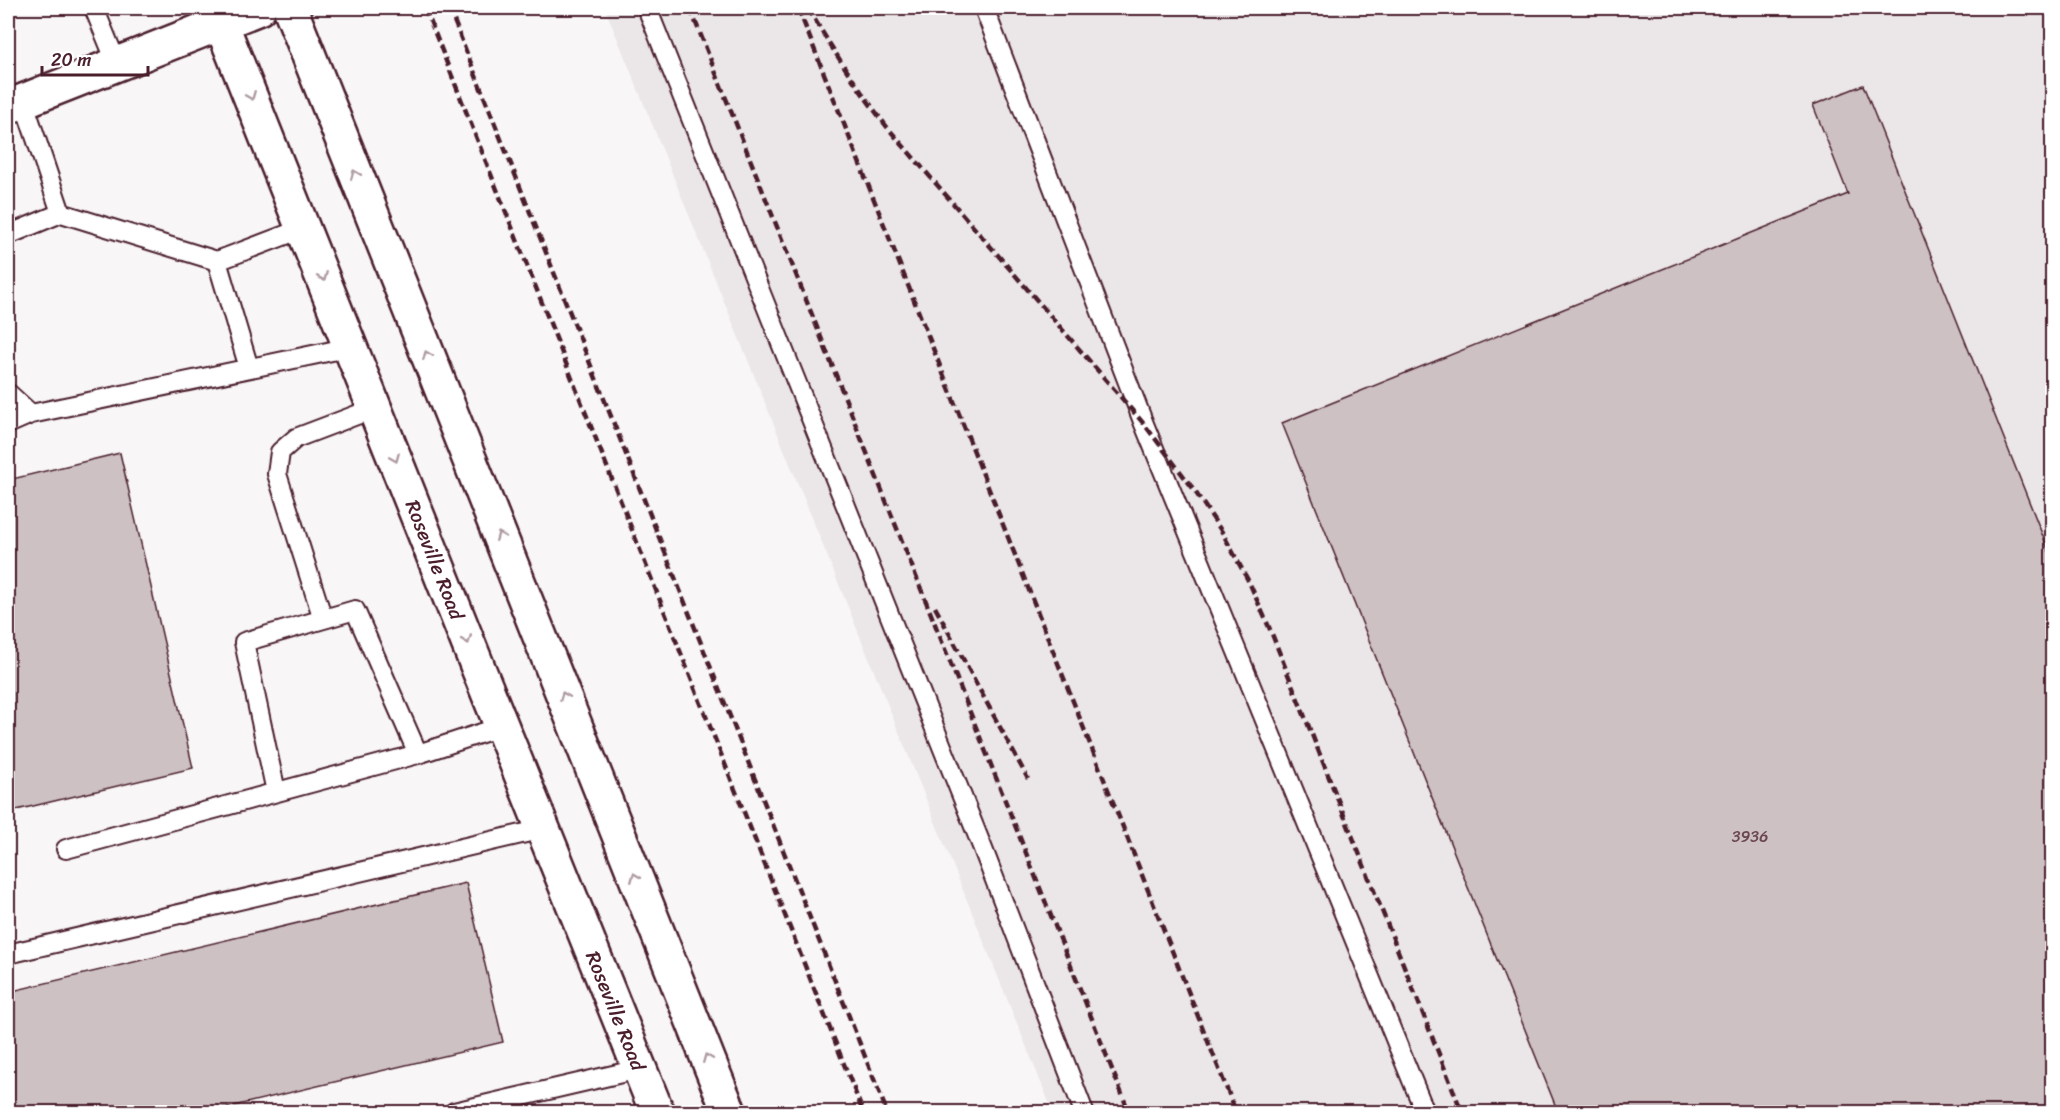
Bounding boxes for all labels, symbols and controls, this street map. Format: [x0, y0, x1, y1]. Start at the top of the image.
scale bar [42, 39, 148, 77]
text: 20 m [51, 44, 91, 76]
one-way arrow [244, 90, 256, 101]
one-way arrow [350, 169, 362, 180]
one-way arrow [316, 271, 328, 282]
one-way arrow [422, 351, 434, 362]
one-way arrow [388, 452, 400, 463]
street label: Roseville Road [395, 495, 475, 627]
one-way arrow [495, 532, 507, 543]
one-way arrow [459, 634, 472, 645]
one-way arrow [558, 691, 571, 701]
house number: 3936 [1732, 822, 1768, 851]
one-way arrow [630, 872, 642, 883]
street label: Roseville Road [575, 946, 656, 1078]
one-way arrow [702, 1053, 714, 1064]

